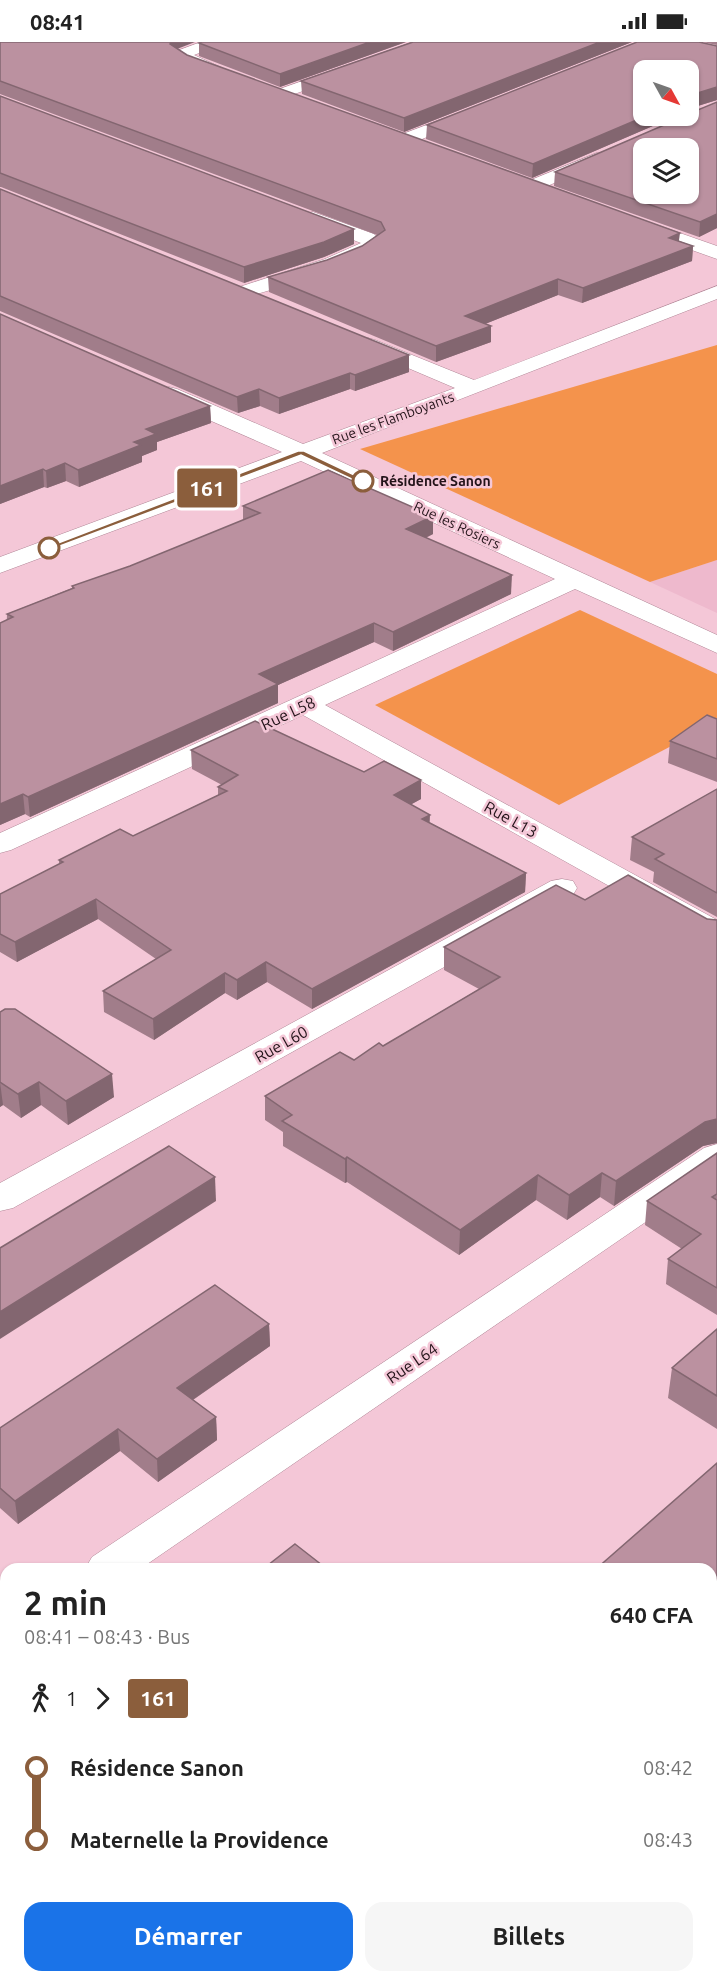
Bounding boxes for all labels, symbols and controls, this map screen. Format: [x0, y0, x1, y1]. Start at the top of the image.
text: 08:41 [30, 9, 85, 34]
north arrow [633, 60, 699, 126]
map controls [633, 60, 699, 204]
button: layers [633, 138, 699, 204]
street label: Rue les Flamboyants [330, 389, 456, 447]
line badge: 161 [172, 468, 242, 508]
marker: Résidence Sanon [352, 470, 374, 492]
place label: Résidence Sanon [380, 473, 491, 489]
text: 161 [189, 476, 225, 500]
street label: Rue les Rosiers [411, 498, 503, 552]
unlabelled marker [38, 537, 60, 559]
street label: Rue L58 [258, 693, 318, 733]
street label: Rue L13 [481, 797, 541, 841]
street label: Rue L60 [251, 1022, 311, 1066]
street label: Rue L64 [383, 1339, 441, 1387]
text: 2 min [24, 1584, 107, 1621]
text: 640 CFA [610, 1602, 693, 1627]
text: 08:41 – 08:43 · Bus [24, 1625, 190, 1648]
icon: walk [24, 1682, 57, 1715]
icon: forward [86, 1682, 119, 1715]
text: 161 [140, 1686, 176, 1710]
text: 1 [66, 1687, 77, 1710]
text: Résidence Sanon [70, 1755, 244, 1780]
text: 08:42 [643, 1756, 693, 1779]
text: Maternelle la Providence [70, 1827, 329, 1852]
text: 08:43 [643, 1828, 693, 1851]
button: Démarrer [24, 1902, 353, 1971]
button: Billets [365, 1902, 693, 1971]

